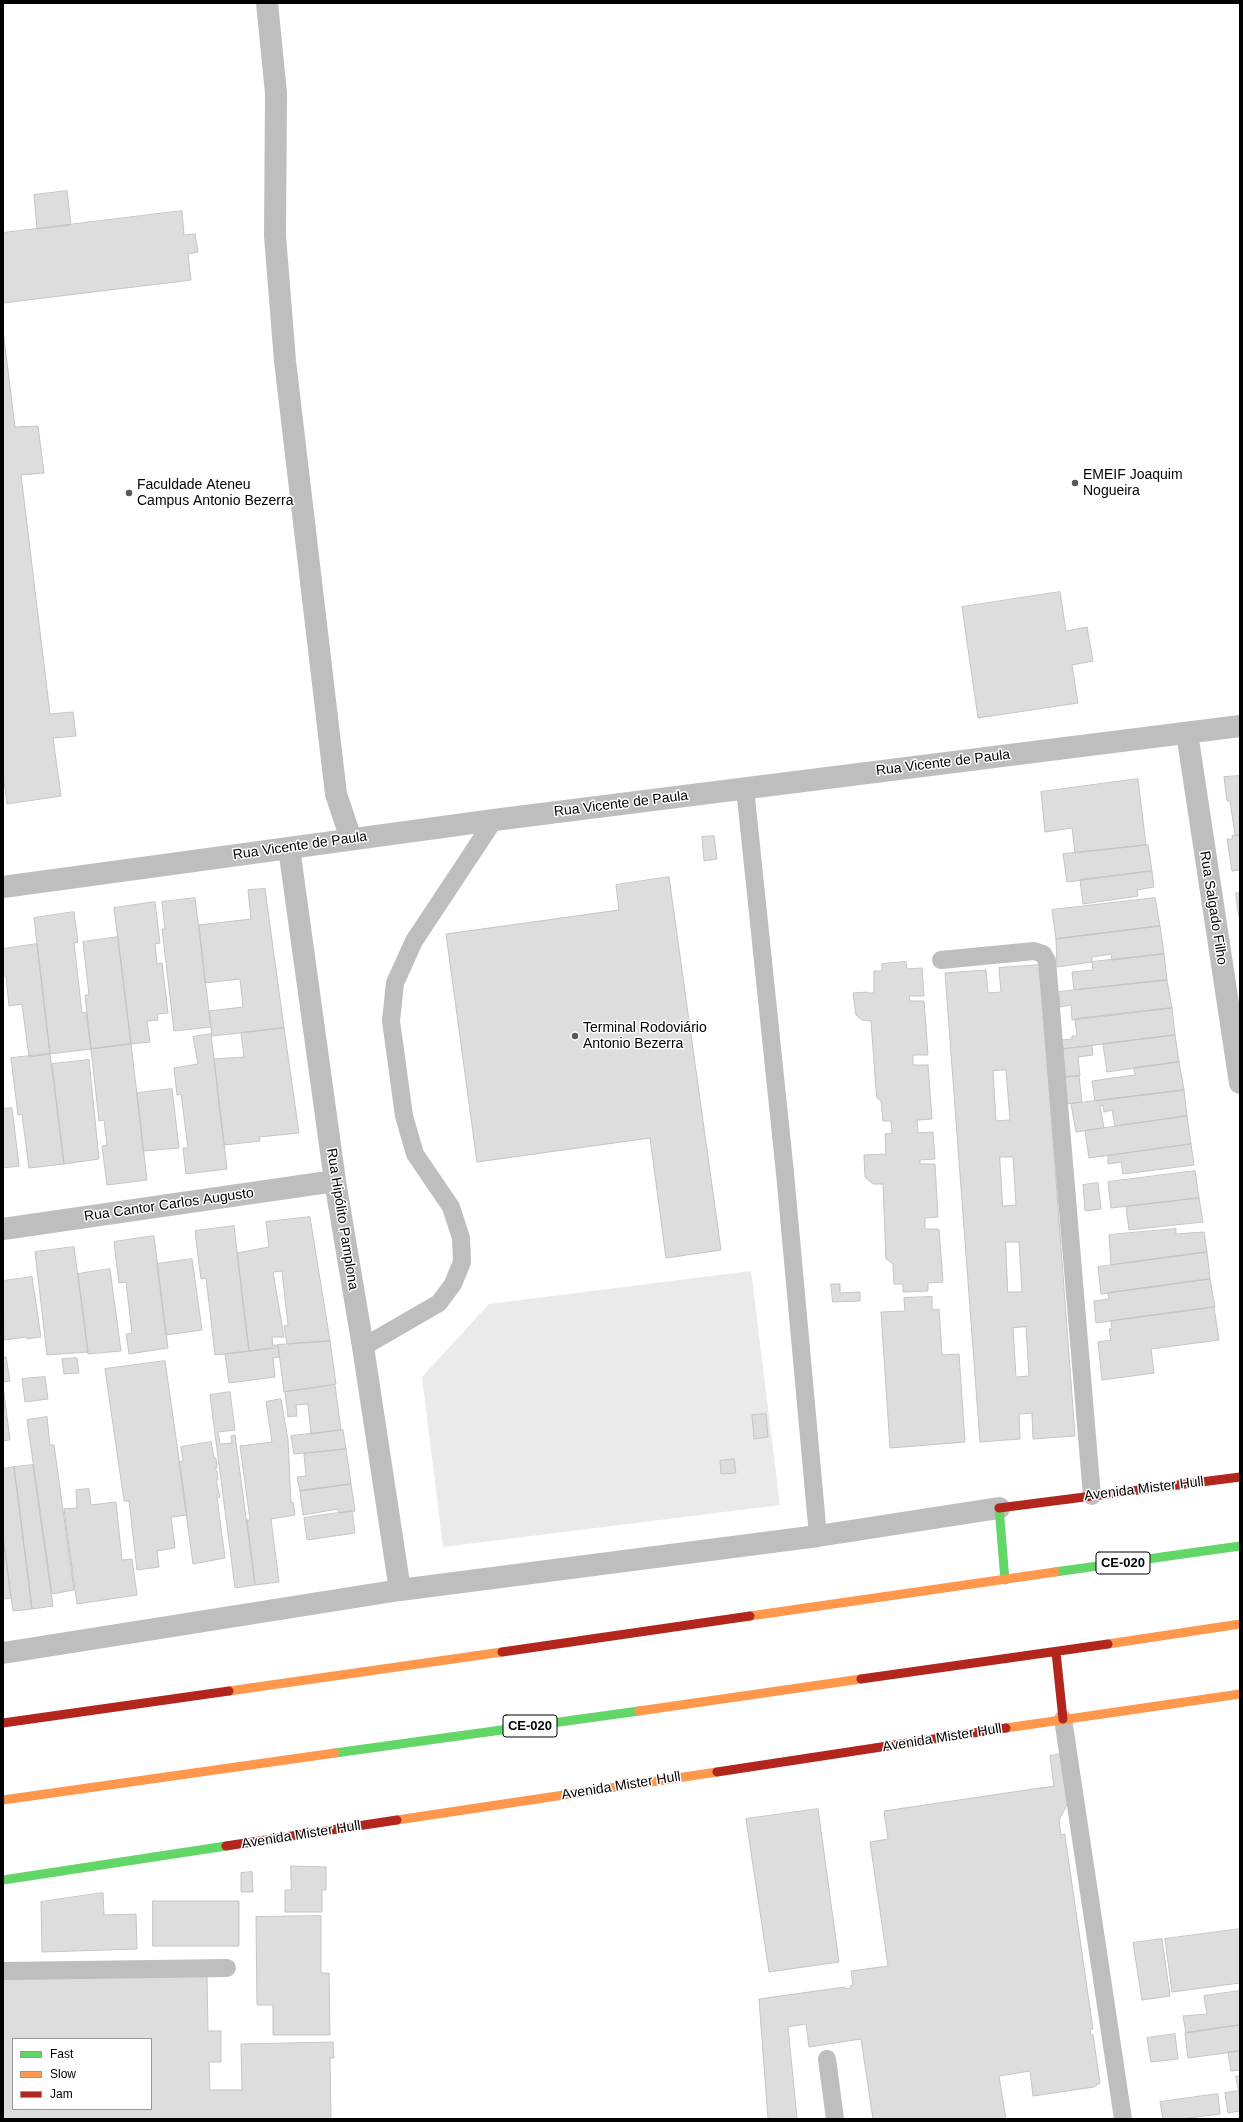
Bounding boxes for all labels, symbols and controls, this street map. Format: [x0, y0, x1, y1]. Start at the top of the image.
place label: EMEIF Joaquim Nogueira [1083, 467, 1183, 500]
place label: Faculdade Ateneu Campus Antonio Bezerra [137, 477, 293, 510]
marker: EMEIF Joaquim Nogueira [1070, 478, 1080, 488]
marker: Faculdade Ateneu Campus Antonio Bezerra [124, 488, 134, 498]
street label: Rua Vicente de Paula [875, 746, 1011, 780]
street label: Rua Vicente de Paula [553, 787, 689, 821]
street label: Rua Vicente de Paula [232, 828, 368, 864]
street label: Rua Salgado Filho [1196, 850, 1230, 966]
place label: Terminal Rodoviário Antonio Bezerra [583, 1020, 707, 1052]
marker: Terminal Rodoviário Antonio Bezerra [570, 1031, 580, 1041]
street label: Rua Hipólito Pamplona [323, 1147, 361, 1291]
street label: Rua Cantor Carlos Augusto [83, 1185, 255, 1225]
street label: Avenida Mister Hull [1083, 1473, 1205, 1505]
road number: CE-020 [1096, 1552, 1150, 1574]
road number: CE-020 [503, 1715, 557, 1737]
street label: Avenida Mister Hull [881, 1720, 1003, 1756]
street label: Avenida Mister Hull [560, 1768, 682, 1804]
street label: Avenida Mister Hull [240, 1817, 362, 1853]
legend [12, 2038, 152, 2110]
text: Fast [50, 2047, 73, 2061]
text: Slow [50, 2067, 76, 2081]
text: Jam [50, 2087, 73, 2101]

